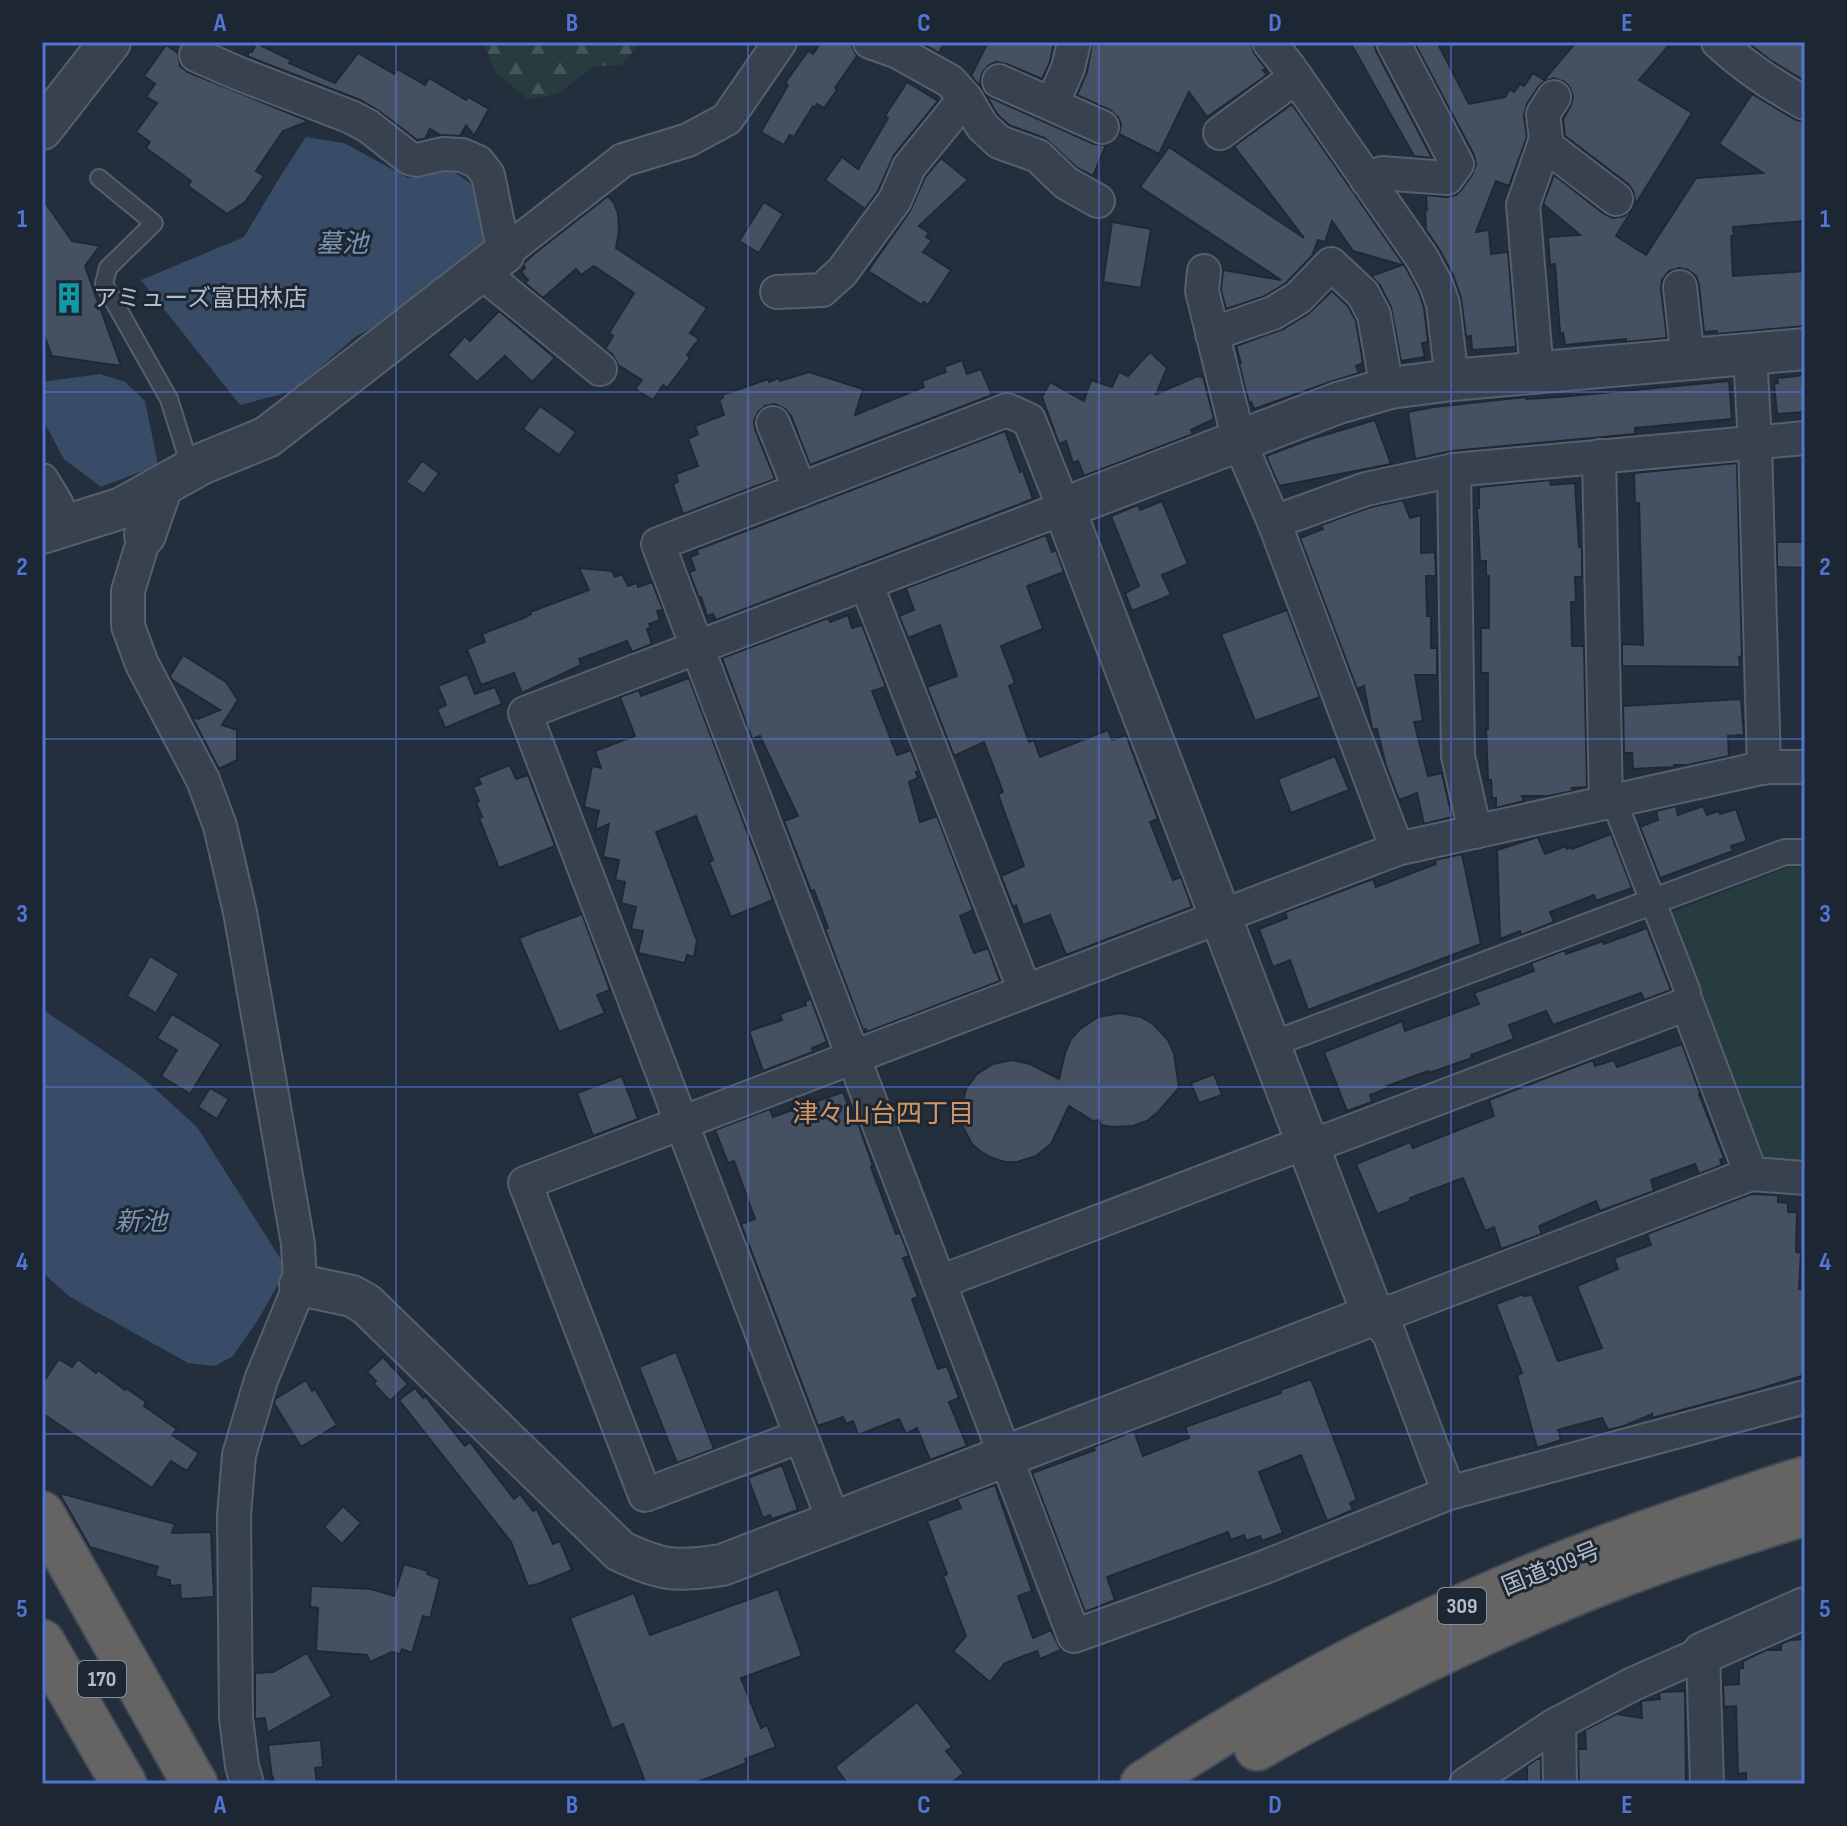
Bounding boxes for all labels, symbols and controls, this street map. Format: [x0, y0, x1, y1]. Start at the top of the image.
text: A [213, 8, 227, 39]
text: B [566, 8, 578, 39]
text: C [917, 8, 931, 39]
text: D [1268, 8, 1282, 39]
text: E [1621, 8, 1633, 39]
text: 1 [17, 204, 27, 235]
text: 1 [1820, 204, 1830, 235]
water label: 墓池 [316, 229, 371, 260]
building icon: アミューズ富田林店 [52, 281, 86, 315]
place label: アミューズ富田林店 [93, 284, 307, 313]
text: 2 [16, 552, 28, 583]
text: 2 [1819, 552, 1831, 583]
text: 3 [16, 899, 28, 930]
text: 3 [1819, 899, 1831, 930]
district label: 津々山台四丁目 [792, 1099, 974, 1130]
water label: 新池 [115, 1207, 170, 1238]
text: 4 [16, 1247, 28, 1278]
text: 4 [1819, 1247, 1831, 1278]
street label: 国道309号 [1498, 1536, 1604, 1602]
road number: 309 [1438, 1588, 1486, 1624]
text: 5 [16, 1594, 28, 1625]
text: 5 [1819, 1594, 1831, 1625]
road number: 170 [78, 1661, 126, 1697]
text: A [213, 1790, 227, 1821]
text: B [566, 1790, 578, 1821]
text: C [917, 1790, 931, 1821]
text: D [1268, 1790, 1282, 1821]
text: E [1621, 1790, 1633, 1821]

